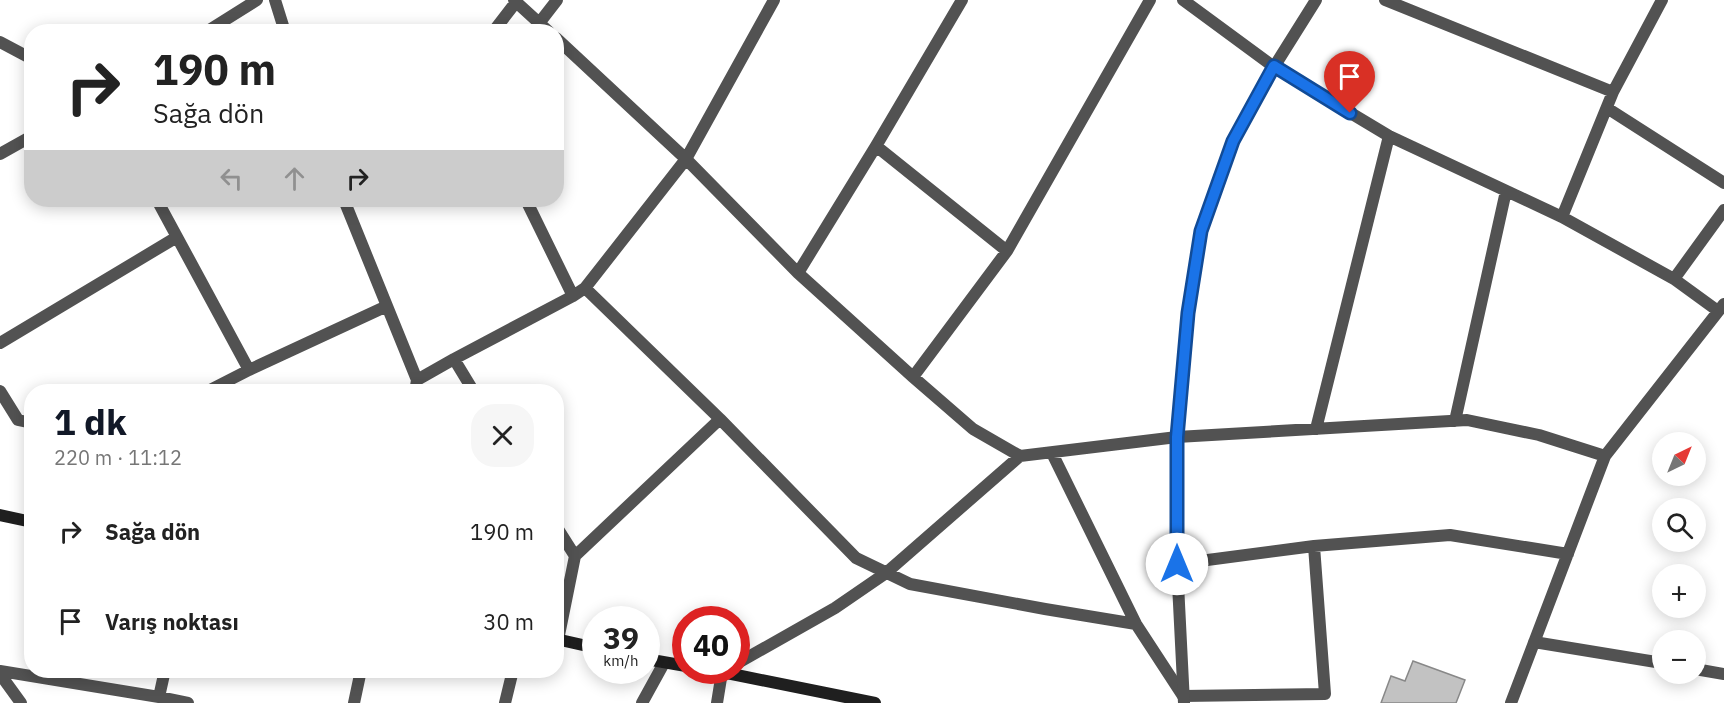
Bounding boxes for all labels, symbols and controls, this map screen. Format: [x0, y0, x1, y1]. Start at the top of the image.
text: 190 m [153, 42, 276, 97]
icon: right [54, 48, 132, 126]
pin [1324, 51, 1375, 113]
icon: arrive [1333, 60, 1366, 93]
text: Sağa dön [153, 95, 264, 130]
icon: left [215, 162, 248, 195]
icon: ahead [278, 162, 311, 195]
icon: right [341, 162, 374, 195]
text: 1 dk [54, 398, 127, 445]
button: close [471, 404, 534, 467]
north arrow [1652, 432, 1706, 486]
map controls [1652, 432, 1706, 684]
text: 220 m · 11:12 [54, 444, 182, 471]
button: search [1652, 498, 1706, 552]
icon: right [54, 515, 87, 548]
text: Sağa dön [105, 517, 200, 546]
text: 190 m [470, 517, 534, 546]
position arrow [1145, 532, 1209, 596]
button: + [1652, 564, 1706, 618]
icon: arrive [54, 605, 87, 638]
speed limit sign: 40 [672, 606, 750, 684]
text: Varış noktası [105, 607, 239, 636]
text: 30 m [483, 607, 534, 636]
text: 39 [603, 618, 639, 657]
button: − [1652, 630, 1706, 684]
text: km/h [603, 651, 639, 670]

